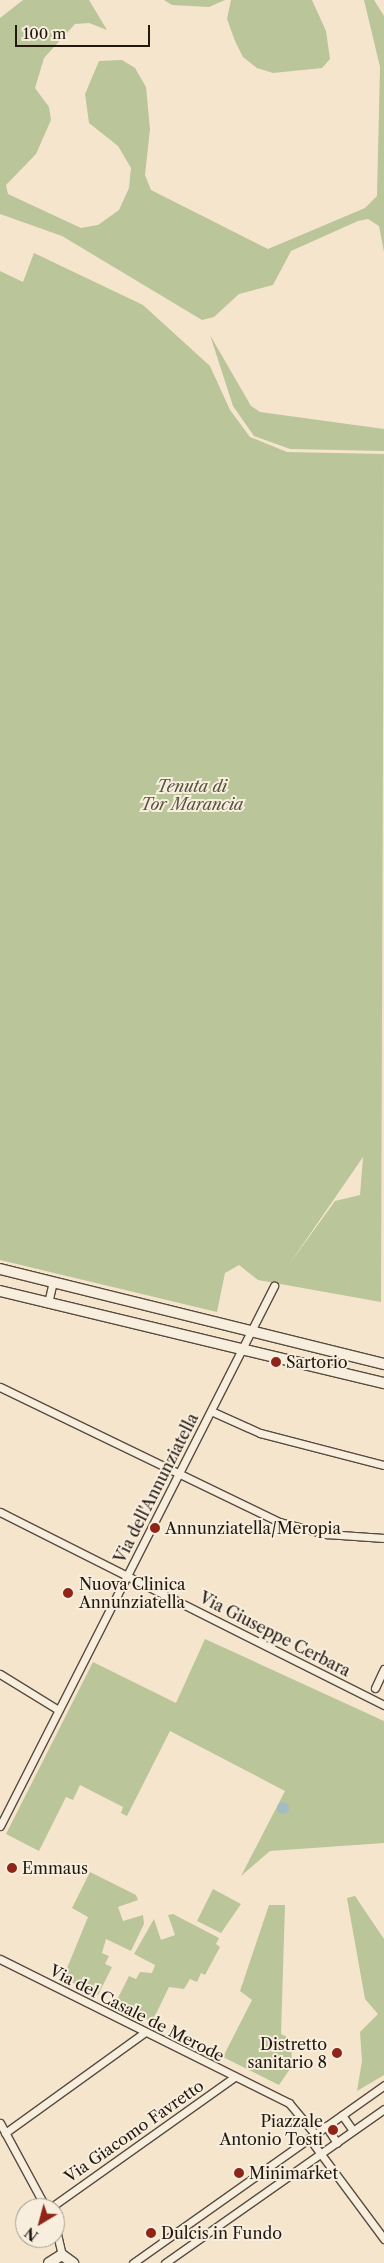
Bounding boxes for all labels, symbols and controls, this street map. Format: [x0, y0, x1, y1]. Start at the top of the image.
scale bar [18, 15, 152, 47]
text: 100 m [23, 24, 66, 43]
park label: Tenuta di Tor Marancia [141, 776, 243, 814]
place label: Sartorio [286, 1352, 348, 1372]
marker: Sartorio [270, 1356, 282, 1368]
street label: Via dell'Annunziatella [110, 1410, 202, 1566]
place label: Annunziatella/Meropia [165, 1518, 341, 1538]
marker: Annunziatella/Meropia [149, 1522, 161, 1534]
place label: Nuova Clinica Annunziatella [79, 1574, 186, 1612]
marker: Nuova Clinica Annunziatella [61, 1586, 75, 1600]
street label: Via Giuseppe Cerbara [196, 1588, 354, 1680]
place label: Emmaus [22, 1858, 88, 1878]
marker: Emmaus [6, 1862, 18, 1874]
street label: Via del Casale de Merode [46, 1960, 228, 2066]
place label: Distretto sanitario 8 [247, 2034, 327, 2072]
marker: Distretto sanitario 8 [331, 2047, 343, 2059]
street label: Via Giacomo Favretto [61, 2076, 207, 2186]
place label: Piazzale Antonio Tosti [219, 2111, 323, 2149]
marker: Piazzale Antonio Tosti [327, 2124, 339, 2136]
place label: Minimarket [249, 2163, 338, 2183]
marker: Minimarket [233, 2167, 245, 2179]
north arrow [15, 2198, 65, 2248]
text: N [21, 2223, 42, 2245]
place label: Dulcis in Fundo [161, 2223, 282, 2243]
marker: Dulcis in Fundo [145, 2227, 157, 2239]

